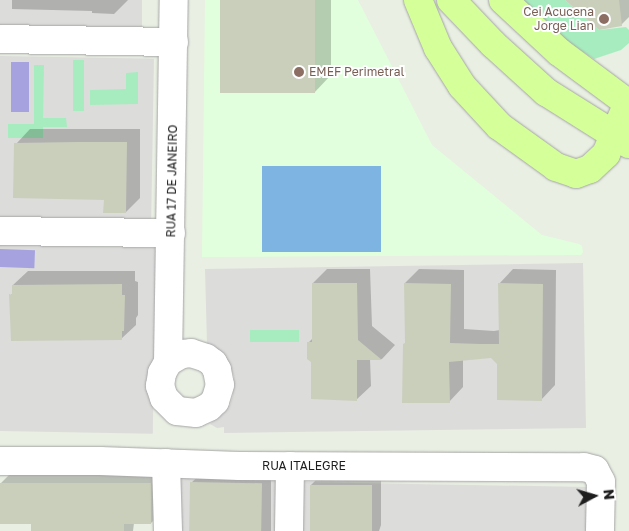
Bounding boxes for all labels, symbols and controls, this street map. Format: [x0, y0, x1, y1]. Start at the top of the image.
place label: Cei Acucena Jorge Lian [523, 5, 594, 33]
marker: Cei Acucena Jorge Lian [598, 13, 610, 25]
place label: EMEF Perimetral [309, 65, 404, 79]
marker: EMEF Perimetral [293, 66, 305, 78]
street label: RUA 17 DE JANEIRO [164, 124, 180, 238]
street label: RUA ITALEGRE [262, 459, 346, 473]
north arrow [569, 471, 619, 521]
text: N [600, 488, 618, 501]

